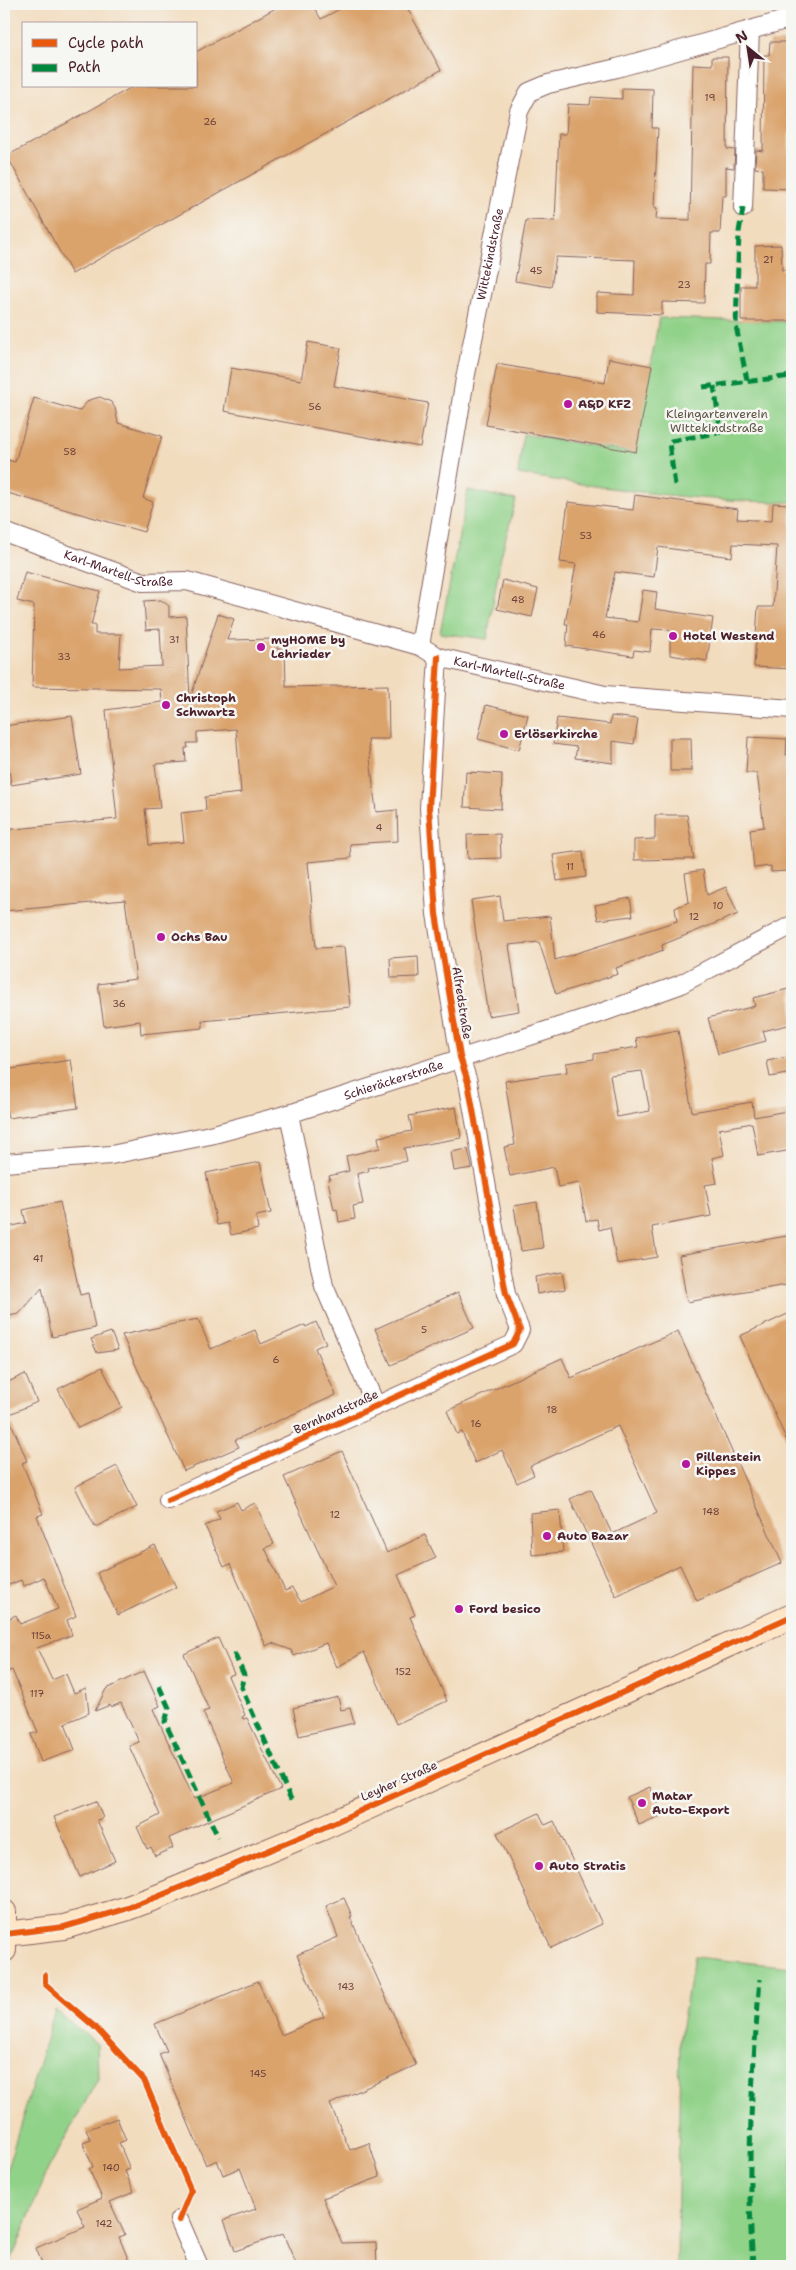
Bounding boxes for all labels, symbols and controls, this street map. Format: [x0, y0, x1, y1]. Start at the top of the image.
legend [22, 22, 198, 88]
north arrow [724, 22, 774, 72]
text: N [732, 26, 751, 47]
text: Cycle path [68, 33, 144, 53]
text: Path [68, 57, 101, 77]
house number: 19 [705, 91, 715, 104]
house number: 26 [203, 115, 217, 128]
street label: Wittekindstraße [473, 206, 507, 302]
house number: 21 [763, 253, 773, 266]
house number: 45 [530, 264, 542, 277]
house number: 23 [677, 278, 691, 291]
place label: A&D KFZ [578, 396, 631, 412]
marker: A&D KFZ [562, 398, 574, 410]
house number: 56 [309, 400, 321, 413]
park label: Kleingartenverein Wittekindstraße [666, 406, 768, 436]
house number: 58 [64, 445, 76, 458]
house number: 53 [580, 529, 592, 542]
street label: Karl-Martell-Straße [62, 546, 174, 590]
house number: 48 [511, 593, 525, 606]
house number: 46 [592, 628, 606, 641]
place label: Hotel Westend [683, 628, 775, 644]
marker: Hotel Westend [667, 630, 679, 642]
place label: myHOME by Lehrieder [271, 632, 345, 662]
house number: 31 [169, 633, 179, 646]
marker: myHOME by Lehrieder [255, 641, 267, 653]
house number: 33 [57, 650, 71, 663]
street label: Karl-Martell-Straße [452, 653, 567, 694]
place label: Christoph Schwartz [176, 690, 236, 720]
marker: Christoph Schwartz [160, 699, 172, 711]
place label: Erlöserkirche [514, 726, 598, 742]
marker: Erlöserkirche [498, 728, 510, 740]
house number: 4 [376, 821, 383, 834]
house number: 11 [566, 860, 574, 873]
house number: 10 [713, 899, 723, 912]
house number: 12 [689, 910, 699, 923]
place label: Ochs Bau [171, 929, 228, 945]
marker: Ochs Bau [155, 931, 167, 943]
street label: Alfredstraße [448, 965, 476, 1041]
house number: 36 [112, 997, 126, 1010]
street label: Schieräckerstraße [342, 1057, 446, 1104]
house number: 41 [33, 1252, 43, 1265]
house number: 5 [421, 1323, 427, 1336]
house number: 6 [273, 1353, 280, 1366]
street label: Bernhardstraße [291, 1386, 381, 1438]
house number: 18 [546, 1403, 558, 1416]
house number: 16 [471, 1417, 481, 1430]
place label: Pillenstein Kippes [696, 1449, 761, 1479]
marker: Pillenstein Kippes [680, 1458, 692, 1470]
house number: 148 [702, 1505, 720, 1518]
house number: 12 [330, 1508, 340, 1521]
place label: Auto Bazar [557, 1528, 629, 1544]
marker: Auto Bazar [541, 1530, 553, 1542]
place label: Ford besico [469, 1601, 541, 1617]
marker: Ford besico [453, 1603, 465, 1615]
house number: 115a [31, 1629, 52, 1642]
house number: 152 [395, 1665, 411, 1678]
house number: 117 [30, 1687, 44, 1700]
street label: Leyher Straße [358, 1757, 440, 1805]
place label: Matar Auto-Export [652, 1788, 730, 1818]
marker: Matar Auto-Export [636, 1797, 648, 1809]
place label: Auto Stratis [549, 1858, 626, 1874]
marker: Auto Stratis [533, 1860, 545, 1872]
house number: 143 [337, 1980, 355, 1993]
house number: 145 [250, 2067, 266, 2080]
house number: 140 [102, 2161, 120, 2174]
house number: 142 [95, 2217, 113, 2230]

